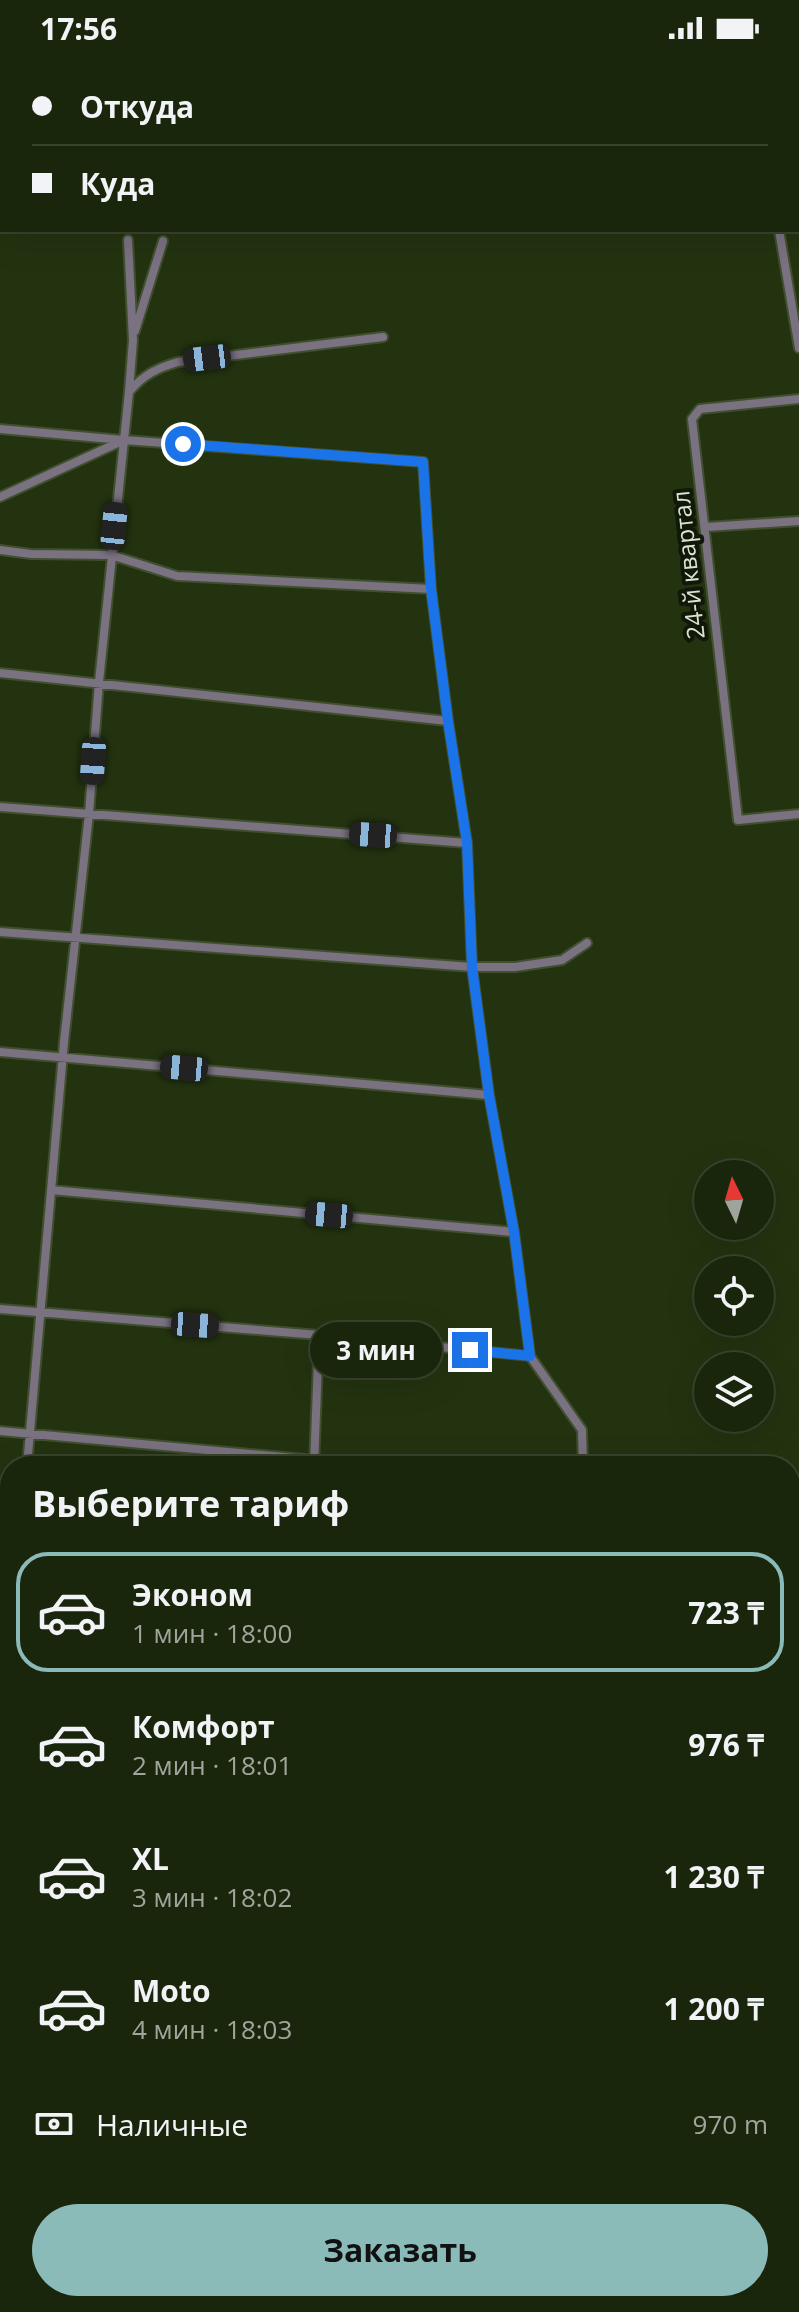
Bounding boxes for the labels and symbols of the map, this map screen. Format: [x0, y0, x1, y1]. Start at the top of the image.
car [182, 343, 232, 373]
route start [165, 426, 201, 462]
street label: 24-й квартал [663, 489, 712, 641]
car [100, 501, 128, 551]
car [79, 736, 107, 786]
car [348, 821, 398, 849]
car [159, 1054, 209, 1082]
north arrow [694, 1160, 774, 1240]
car [304, 1201, 354, 1229]
car [170, 1311, 220, 1339]
callout: 3 мин [310, 1322, 442, 1378]
route end [452, 1332, 488, 1368]

